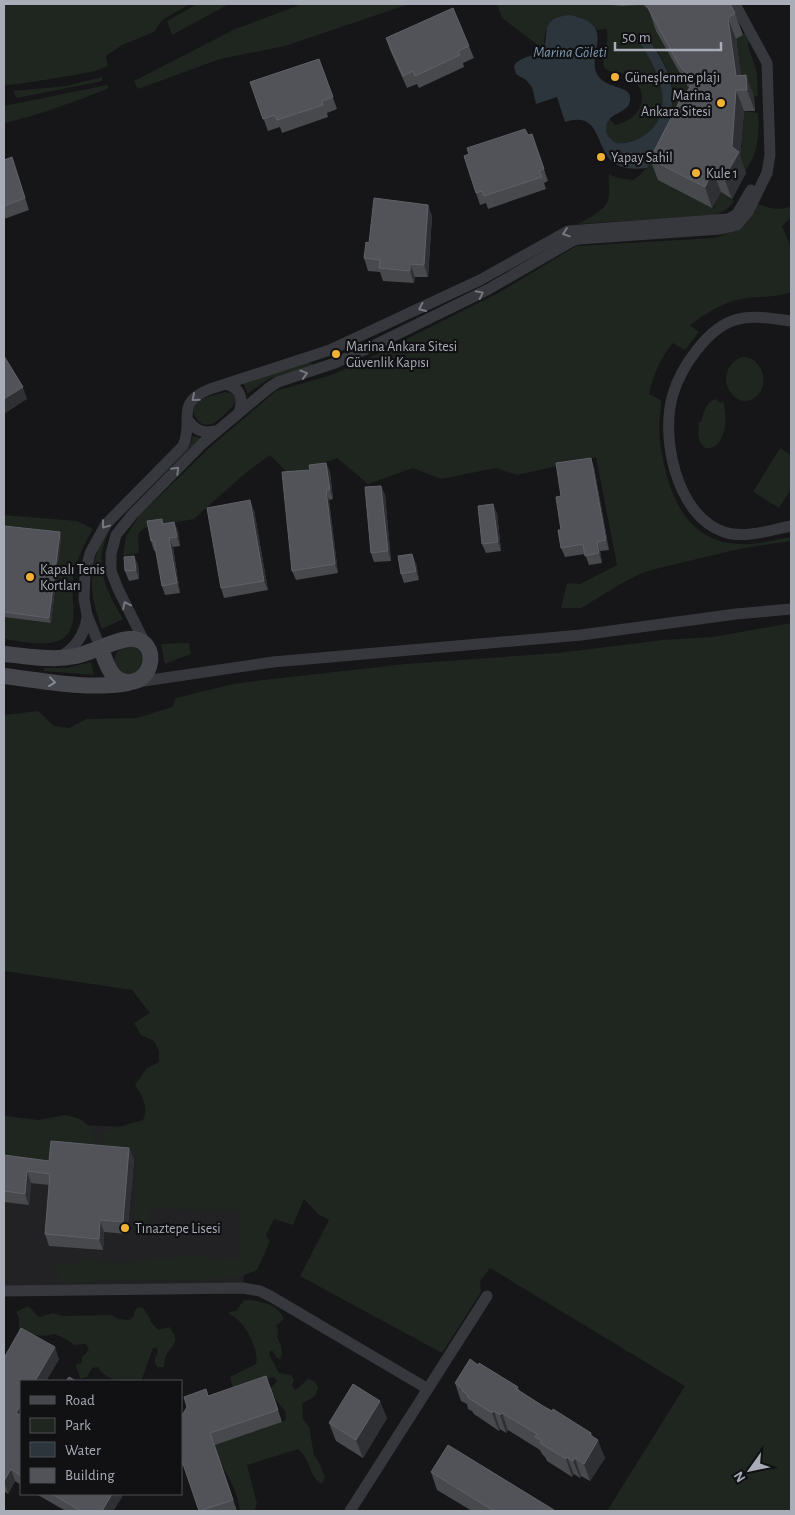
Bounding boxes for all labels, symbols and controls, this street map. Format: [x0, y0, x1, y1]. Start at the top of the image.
scale bar [615, 20, 721, 52]
text: 50 m [622, 30, 651, 45]
water label: Marina Göleti [533, 45, 607, 60]
marker: Güneşlenme plajı [609, 71, 621, 83]
place label: Güneşlenme plajı [625, 71, 720, 85]
place label: Marina Ankara Sitesi [641, 89, 712, 119]
marker: Marina Ankara Sitesi [715, 97, 727, 109]
marker: Yapay Sahil [595, 151, 607, 163]
place label: Yapay Sahil [611, 151, 673, 165]
marker: Kule 1 [690, 167, 702, 179]
place label: Kule 1 [706, 167, 738, 181]
one-way arrow [562, 227, 571, 237]
one-way arrow [475, 290, 484, 300]
one-way arrow [418, 301, 427, 312]
place label: Marina Ankara Sitesi Güvenlik Kapısı [346, 340, 457, 370]
marker: Marina Ankara Sitesi Güvenlik Kapısı [330, 348, 342, 360]
one-way arrow [300, 370, 308, 380]
one-way arrow [192, 393, 201, 402]
one-way arrow [170, 467, 179, 476]
one-way arrow [103, 519, 111, 528]
place label: Kapalı Tenis Kortları [40, 563, 105, 593]
marker: Kapalı Tenis Kortları [24, 571, 36, 583]
one-way arrow [122, 601, 132, 610]
one-way arrow [48, 676, 56, 687]
marker: Tınaztepe Lisesi [119, 1222, 131, 1234]
place label: Tınaztepe Lisesi [135, 1222, 221, 1236]
legend [20, 1380, 182, 1495]
text: Road [65, 1393, 95, 1408]
text: Park [65, 1418, 91, 1433]
text: Water [65, 1443, 101, 1458]
north arrow [725, 1445, 775, 1495]
text: Building [65, 1468, 115, 1483]
text: N [731, 1469, 748, 1484]

